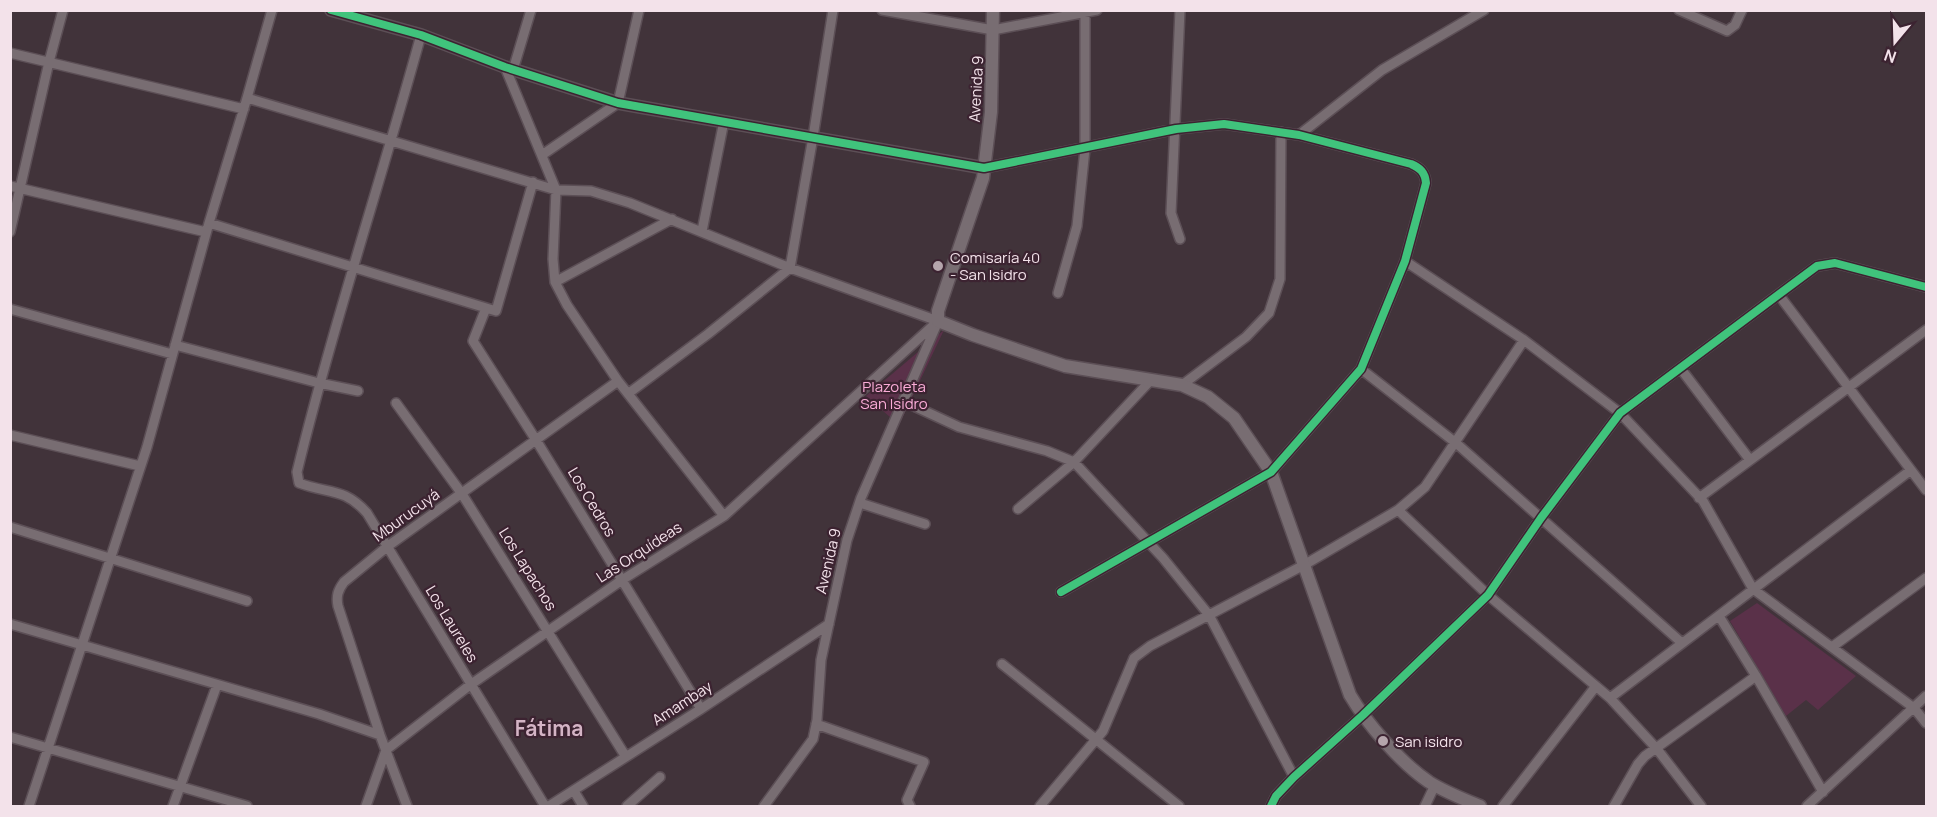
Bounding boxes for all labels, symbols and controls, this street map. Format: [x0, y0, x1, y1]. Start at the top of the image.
north arrow [1865, 12, 1925, 72]
text: N [1881, 44, 1899, 68]
street label: Avenida 9 [964, 55, 988, 123]
place label: Comisaría 40 - San Isidro [950, 247, 1040, 285]
marker: Comisaría 40 - San Isidro [931, 259, 945, 273]
park label: Plazoleta San Isidro [860, 376, 928, 414]
street label: Los Cedros [563, 463, 621, 541]
street label: Mburucuyá [368, 484, 444, 546]
street label: Las Orquídeas [592, 516, 686, 588]
street label: Los Lapachos [494, 523, 562, 615]
street label: Avenida 9 [810, 526, 846, 596]
street label: Los Laureles [421, 582, 483, 667]
street label: Amambay [648, 676, 716, 730]
district label: Fátima [515, 714, 583, 742]
place label: San isidro [1395, 731, 1463, 752]
marker: San isidro [1376, 734, 1390, 748]

